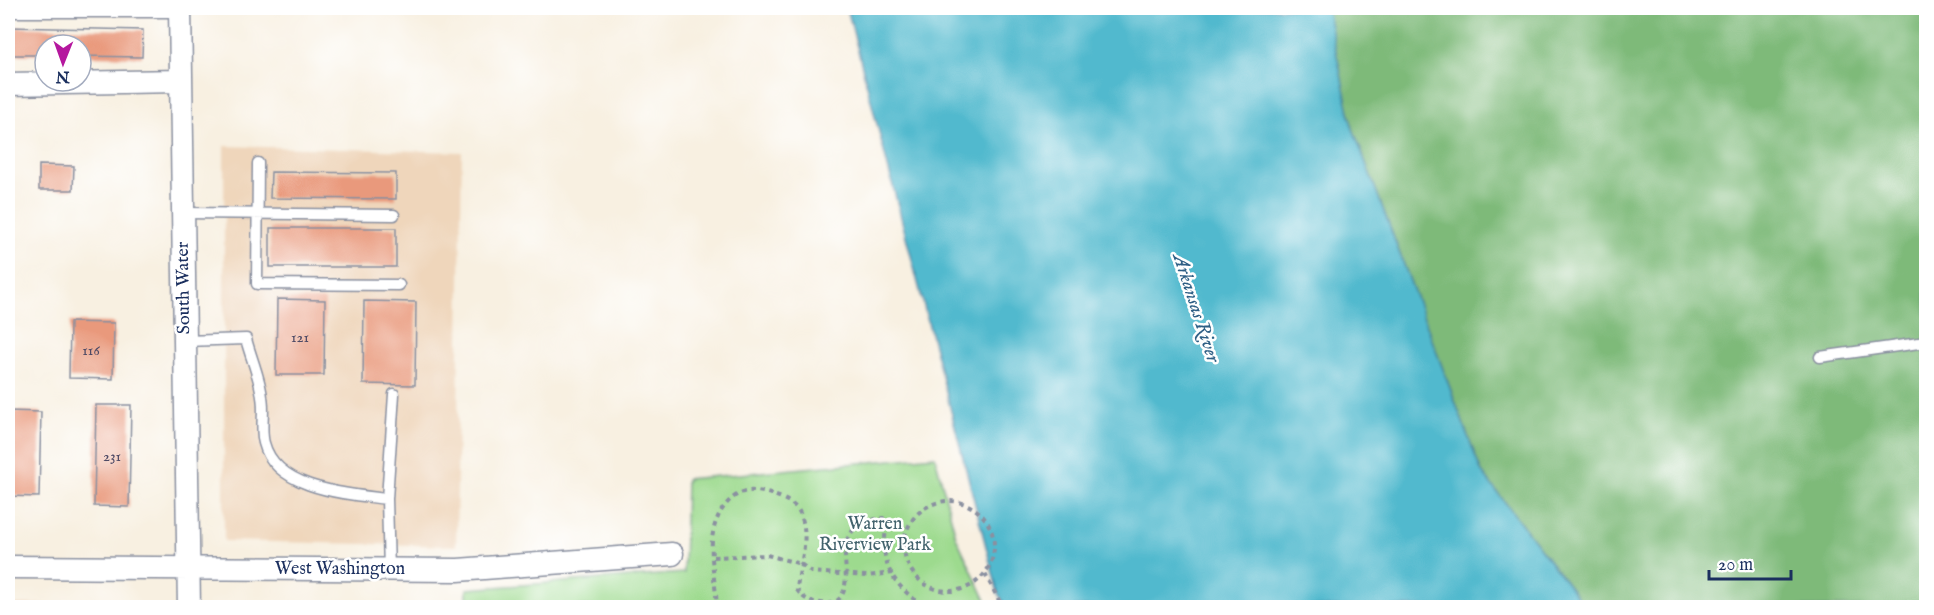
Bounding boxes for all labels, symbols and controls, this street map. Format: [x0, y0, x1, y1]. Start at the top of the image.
north arrow [33, 33, 93, 93]
text: N [56, 66, 71, 86]
street label: South Water [172, 241, 196, 335]
water label: Arkansas River [1166, 248, 1226, 367]
house number: 121 [291, 328, 309, 347]
house number: 116 [82, 341, 100, 360]
house number: 231 [103, 447, 121, 466]
park label: Warren Riverview Park [819, 513, 931, 557]
scale bar [1709, 543, 1792, 581]
text: 20 m [1718, 554, 1753, 577]
street label: West Washington [275, 558, 406, 581]

